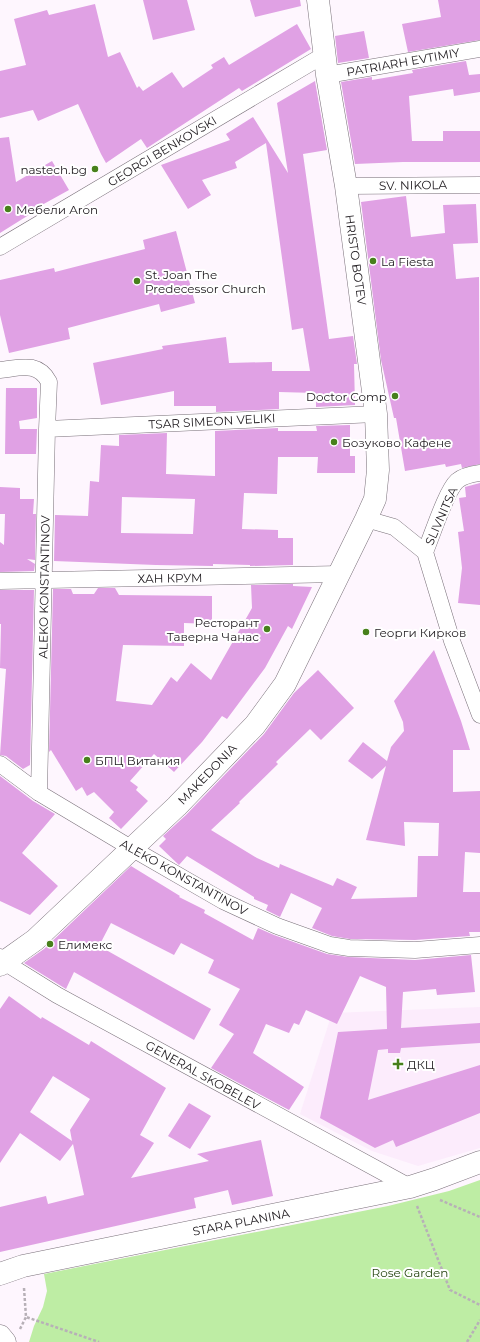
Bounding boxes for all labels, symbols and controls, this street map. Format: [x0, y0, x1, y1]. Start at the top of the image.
street label: PATRIARH EVTIMIY [345, 45, 461, 79]
street label: GEORGI BENKOVSKI [105, 113, 219, 189]
place label: nastech.bg [20, 162, 87, 177]
marker: nastech.bg [90, 164, 100, 174]
street label: SV. NIKOLA [379, 177, 448, 193]
place label: Мебели Aron [16, 202, 98, 217]
marker: Мебели Aron [3, 204, 13, 214]
street label: HRISTO BOTEV [342, 214, 370, 307]
place label: La Fiesta [381, 254, 434, 269]
marker: La Fiesta [368, 256, 378, 266]
place label: St. Joan The Predecessor Church [145, 267, 266, 296]
marker: St. Joan The Predecessor Church [132, 276, 142, 286]
place label: Doctor Comp [306, 389, 387, 404]
marker: Doctor Comp [390, 391, 400, 401]
street label: TSAR SIMEON VELIKI [148, 410, 276, 432]
place label: Бозуково Кафене [342, 435, 452, 450]
marker: Бозуково Кафене [329, 437, 339, 447]
street label: SLIVNITSA [421, 484, 461, 547]
street label: ALEKO KONSTANTINOV [35, 515, 53, 659]
street label: ХАН КРУМ [137, 570, 203, 586]
place label: Ресторант Таверна Чанас [167, 615, 259, 644]
marker: Ресторант Таверна Чанас [262, 624, 272, 634]
place label: Георги Кирков [374, 625, 466, 640]
marker: Георги Кирков [361, 627, 371, 637]
street label: MAKEDONIA [174, 740, 240, 807]
place label: БПЦ Витания [95, 753, 180, 768]
marker: БПЦ Витания [82, 755, 92, 765]
street label: ALEKO KONSTANTINOV [118, 836, 251, 919]
place label: Елимекс [58, 937, 112, 952]
marker: Елимекс [45, 939, 55, 949]
street label: GENERAL SKOBELEV [143, 1037, 263, 1113]
place label: ДКЦ [407, 1057, 435, 1072]
marker: ДКЦ [392, 1058, 404, 1070]
street label: STARA PLANINA [191, 1205, 291, 1239]
park label: Rose Garden [372, 1265, 448, 1280]

